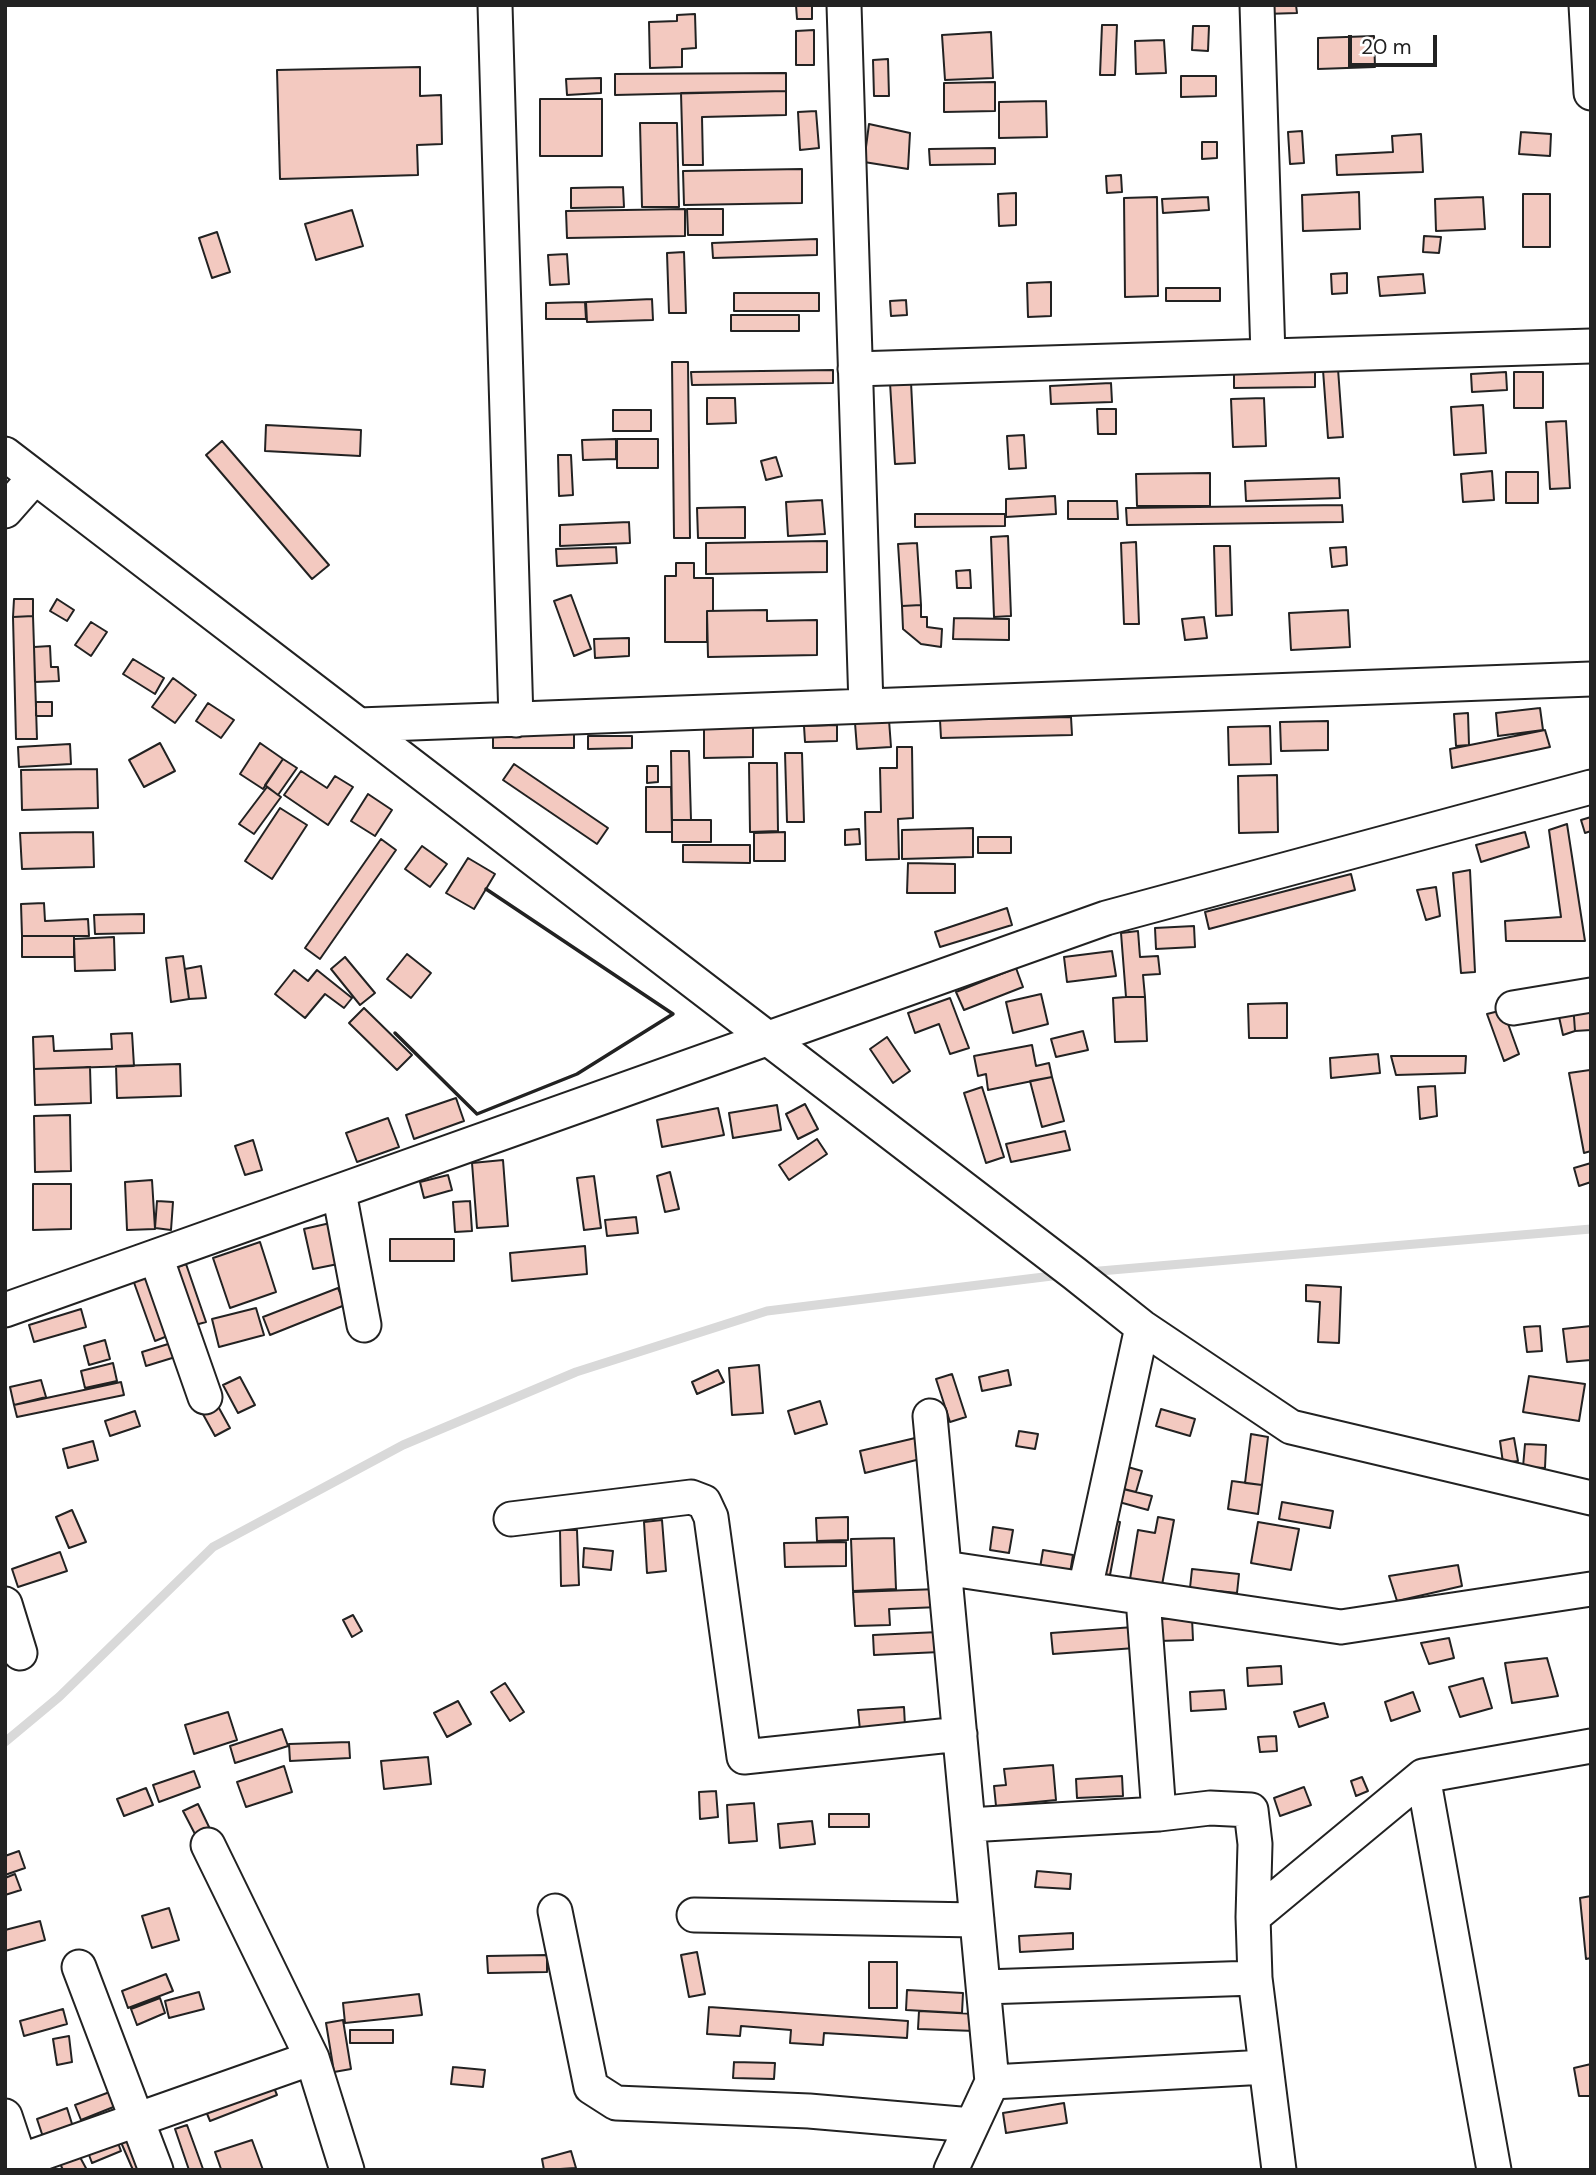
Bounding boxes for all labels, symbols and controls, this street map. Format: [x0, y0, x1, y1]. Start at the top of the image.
scale bar [1351, 21, 1440, 65]
text: 20 m [1361, 33, 1412, 61]

